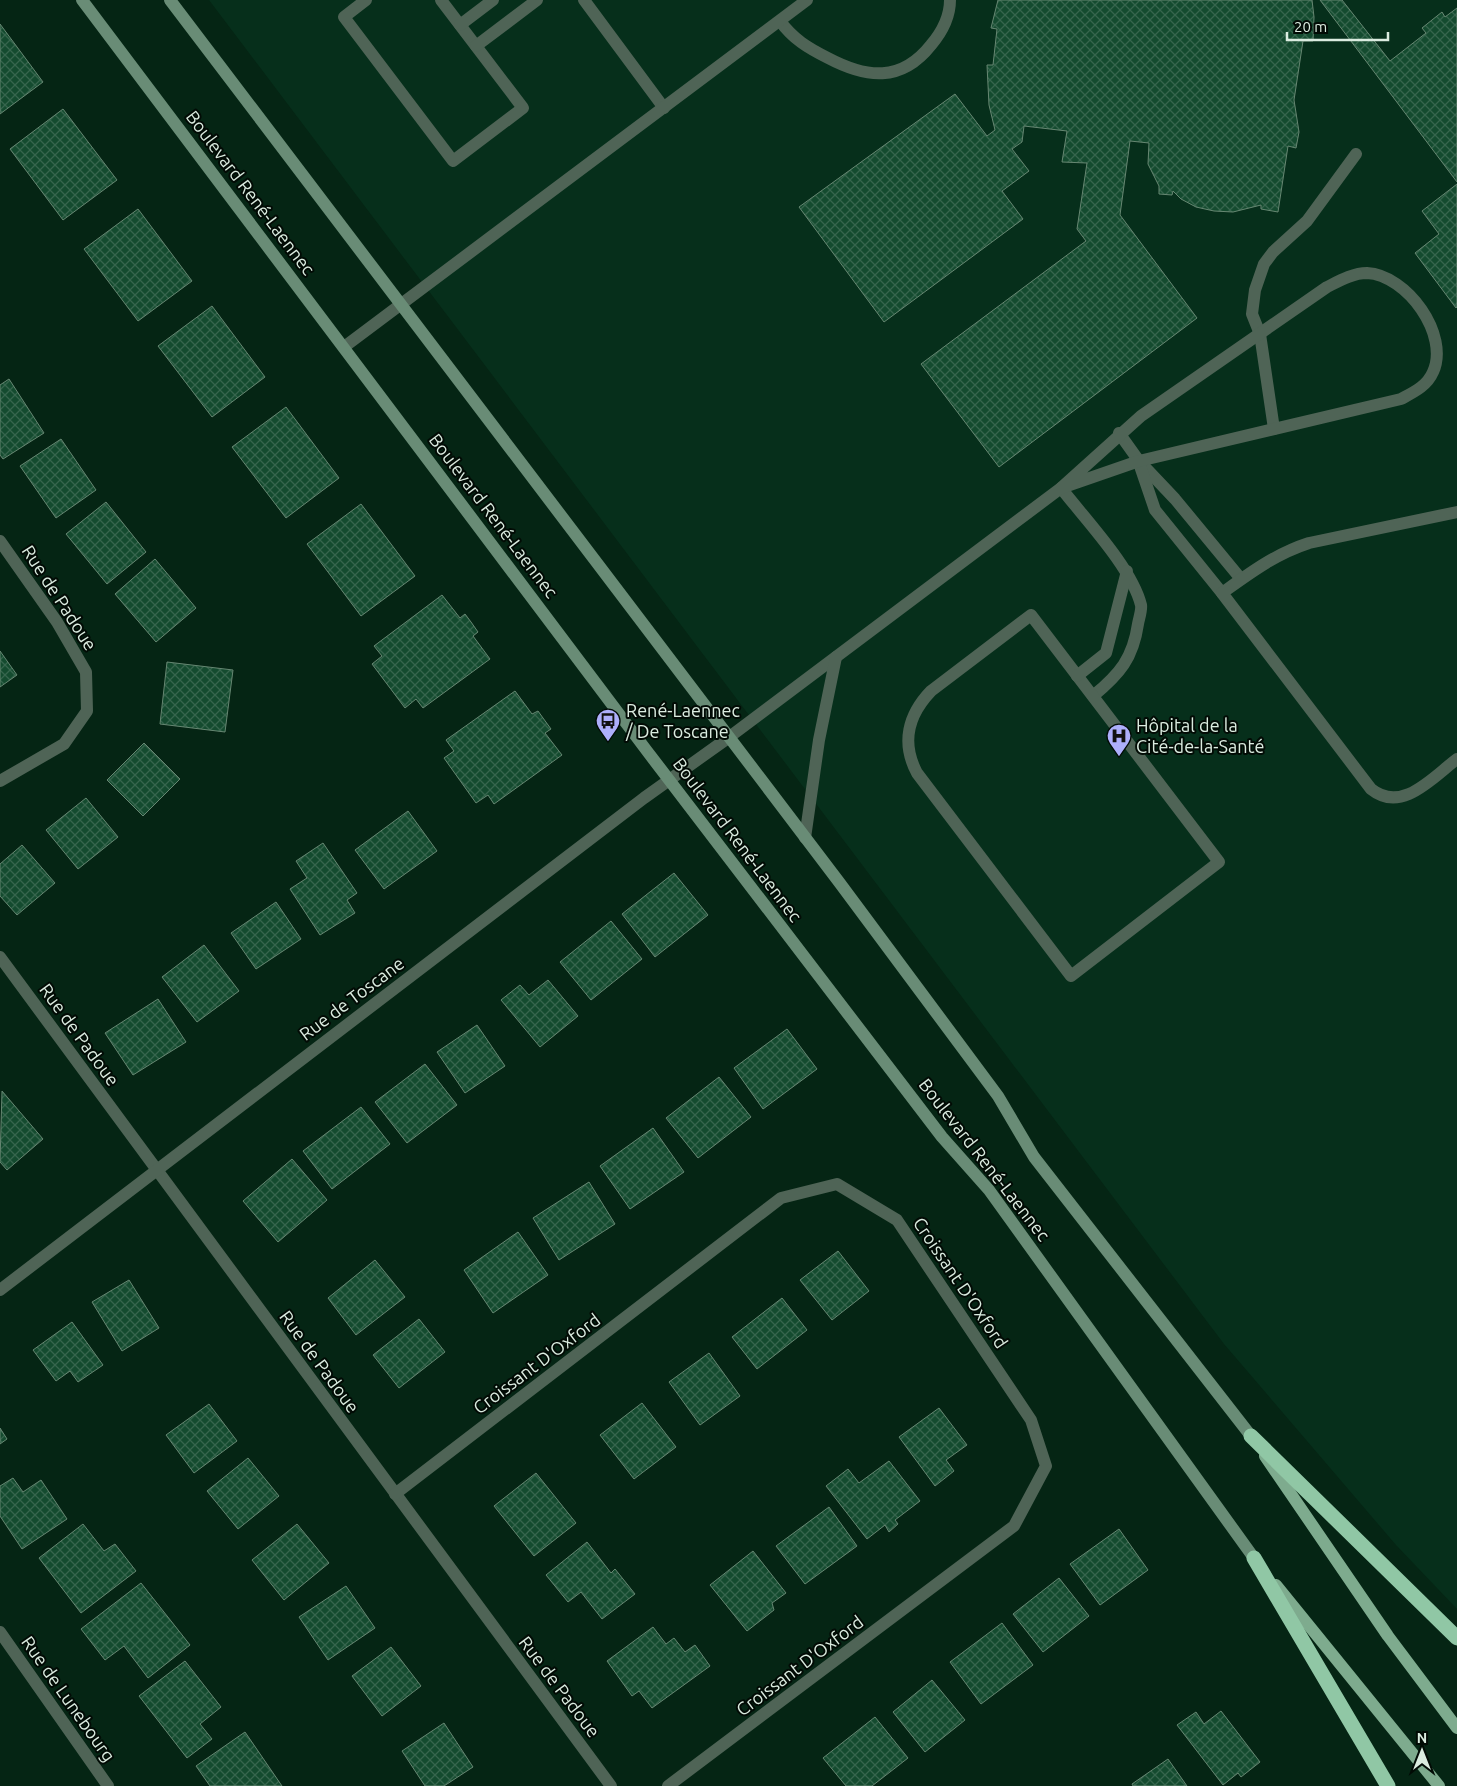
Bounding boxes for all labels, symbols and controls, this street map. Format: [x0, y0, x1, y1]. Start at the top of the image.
scale bar [1287, 10, 1388, 42]
text: 20 m [1294, 18, 1327, 35]
street label: Boulevard René-Laennec [183, 106, 319, 278]
street label: Boulevard René-Laennec [426, 429, 562, 601]
street label: Rue de Padoue [18, 541, 101, 654]
place label: René-Laennec / De Toscane [625, 700, 740, 741]
bus stop icon: René-Laennec / De Toscane [595, 708, 621, 742]
place label: Hôpital de la Cité-de-la-Santé [1136, 715, 1264, 756]
hospital icon: Hôpital de la Cité-de-la-Santé [1106, 723, 1132, 757]
street label: Boulevard René-Laennec [670, 753, 806, 925]
street label: Rue de Toscane [295, 952, 407, 1044]
street label: Rue de Padoue [36, 979, 124, 1089]
street label: Boulevard René-Laennec [915, 1074, 1054, 1244]
street label: Croissant D'Oxford [910, 1213, 1012, 1352]
street label: Rue de Padoue [276, 1306, 364, 1416]
street label: Croissant D'Oxford [469, 1309, 604, 1417]
street label: Croissant D'Oxford [732, 1611, 867, 1719]
street label: Rue de Lunebourg [18, 1632, 120, 1765]
street label: Rue de Padoue [515, 1632, 604, 1741]
north arrow [1397, 1726, 1447, 1776]
text: N [1417, 1730, 1427, 1746]

